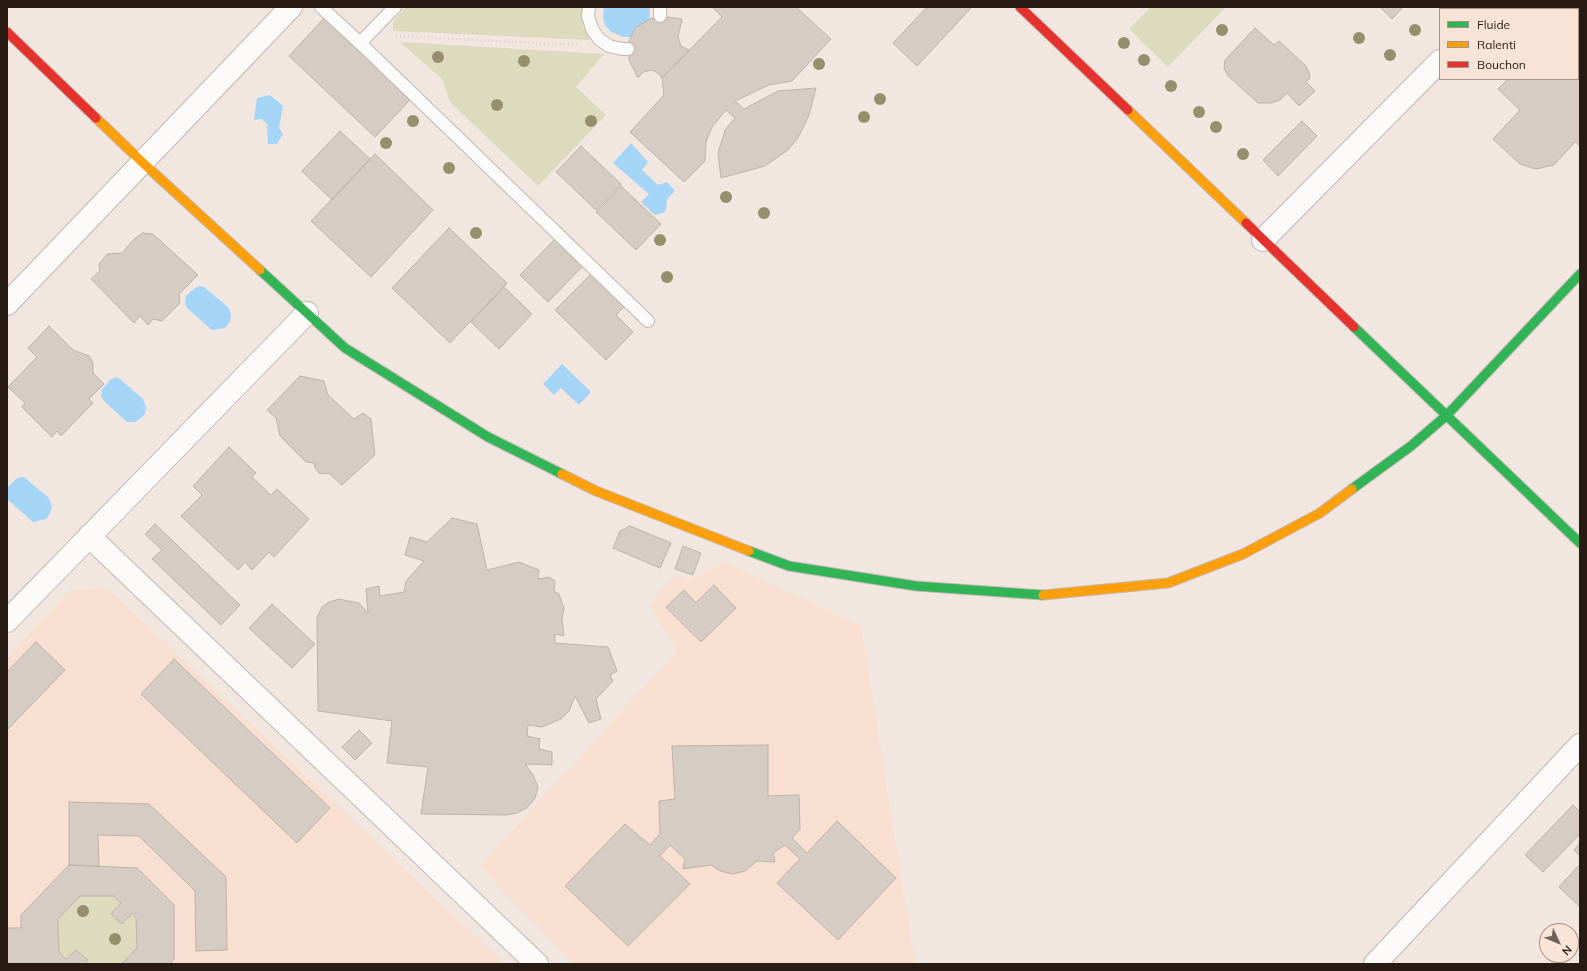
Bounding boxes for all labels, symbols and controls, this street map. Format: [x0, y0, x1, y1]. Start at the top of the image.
legend [1439, 8, 1579, 80]
text: Fluide [1477, 17, 1510, 32]
text: Ralenti [1477, 37, 1516, 52]
text: Bouchon [1477, 57, 1526, 72]
north arrow [1539, 923, 1579, 963]
text: N [1559, 943, 1575, 958]

